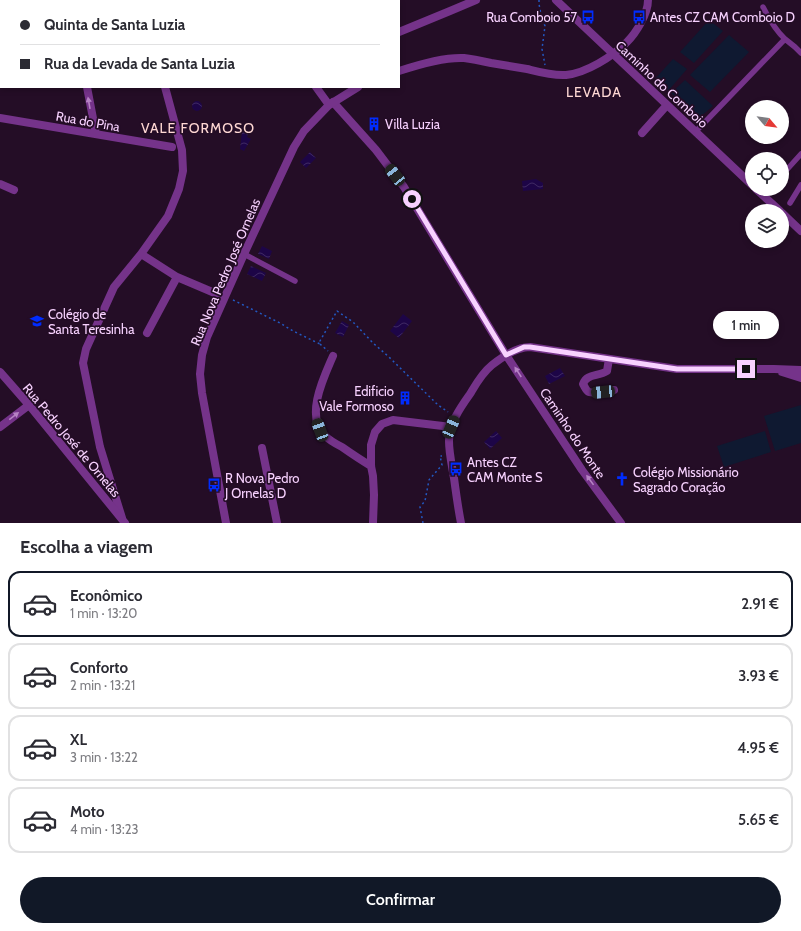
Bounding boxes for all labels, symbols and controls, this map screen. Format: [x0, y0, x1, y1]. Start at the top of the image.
place label: Rua Comboio 57 [486, 9, 577, 25]
bus stop icon: Rua Comboio 57 [580, 9, 596, 25]
bus stop icon: Antes CZ CAM Comboio D [631, 9, 647, 25]
place label: Antes CZ CAM Comboio D [650, 9, 795, 25]
text: Quinta de Santa Luzia [44, 16, 185, 34]
street label: Caminho do Comboio [612, 37, 712, 131]
text: Rua da Levada de Santa Luzia [44, 55, 235, 73]
district label: LEVADA [566, 83, 622, 101]
one-way arrow [86, 97, 92, 109]
north arrow [745, 100, 789, 144]
map controls [745, 100, 789, 248]
street label: Rua do Pina [55, 108, 122, 135]
building icon: Villa Luzia [366, 116, 382, 132]
place label: Villa Luzia [385, 116, 441, 132]
district label: VALE FORMOSO [141, 119, 255, 137]
button: locate [745, 152, 789, 196]
car [383, 162, 407, 188]
route start [403, 190, 421, 208]
street label: Rua Nova Pedro José Ornelas [187, 196, 264, 348]
button: layers [745, 204, 789, 248]
place label: Colégio de Santa Teresinha [48, 306, 135, 337]
callout: 1 min [713, 311, 779, 339]
school or university icon: Colégio de Santa Teresinha [29, 313, 45, 329]
text: 1 min [731, 317, 761, 333]
route end [737, 360, 755, 378]
one-way arrow [514, 366, 521, 378]
street label: Rua Pedro José de Ornelas [20, 380, 125, 501]
place label: Edificio Vale Formoso [319, 383, 394, 414]
street label: Caminho do Monte [537, 385, 609, 482]
car [590, 385, 616, 399]
building icon: Edificio Vale Formoso [397, 390, 413, 406]
one-way arrow [9, 412, 20, 420]
car [441, 414, 461, 440]
car [310, 417, 330, 443]
place label: Antes CZ CAM Monte S [467, 454, 543, 485]
bus stop icon: Antes CZ CAM Monte S [448, 461, 464, 477]
place label: Colégio Missionário Sagrado Coração [633, 464, 739, 495]
place label: R Nova Pedro J Ornelas D [224, 470, 299, 501]
church icon: Colégio Missionário Sagrado Coração [614, 471, 630, 487]
one-way arrow [586, 475, 594, 485]
bus stop icon: R Nova Pedro J Ornelas D [206, 477, 222, 493]
text: Escolha a viagem [20, 536, 153, 558]
icon: car [22, 586, 58, 622]
text: Econômico [70, 587, 142, 605]
text: 2.91 € [741, 595, 779, 613]
text: 1 min · 13:20 [70, 605, 137, 621]
icon: car [22, 658, 58, 694]
text: Conforto [70, 659, 128, 677]
text: 3.93 € [738, 667, 779, 685]
text: 2 min · 13:21 [70, 677, 135, 693]
icon: car [22, 730, 58, 766]
text: XL [70, 731, 87, 749]
text: 4.95 € [737, 739, 779, 757]
text: 3 min · 13:22 [70, 749, 138, 765]
icon: car [22, 802, 58, 838]
text: Moto [70, 803, 104, 821]
text: 5.65 € [738, 811, 779, 829]
text: 4 min · 13:23 [70, 821, 139, 837]
button: Confirmar [20, 877, 781, 923]

